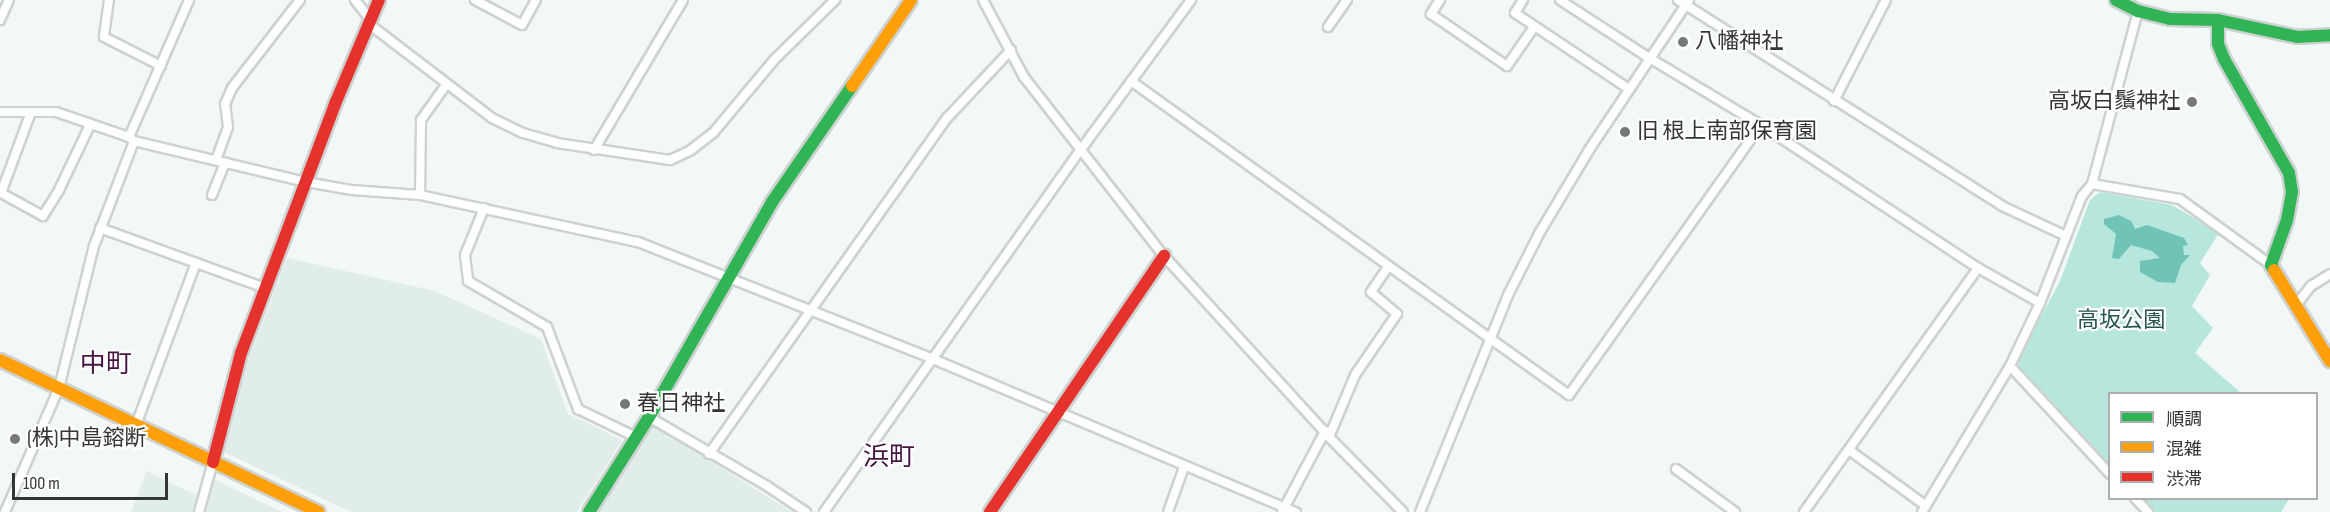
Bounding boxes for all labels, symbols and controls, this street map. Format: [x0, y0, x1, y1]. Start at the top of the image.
place label: 八幡神社 [1695, 29, 1783, 55]
marker: 八幡神社 [1676, 35, 1690, 49]
place label: 高坂白鬚神社 [2048, 89, 2180, 115]
marker: 高坂白鬚神社 [2185, 95, 2199, 109]
place label: 旧 根上南部保育園 [1637, 119, 1816, 145]
marker: 旧 根上南部保育園 [1618, 125, 1632, 139]
park label: 高坂公園 [2077, 308, 2165, 334]
district label: 中町 [80, 349, 132, 381]
place label: 春日神社 [637, 391, 725, 417]
legend [2108, 392, 2318, 500]
marker: 春日神社 [618, 397, 632, 411]
text: 順調 [2166, 409, 2202, 430]
place label: (株)中島鎔断 [27, 426, 147, 452]
marker: (株)中島鎔断 [8, 432, 22, 446]
text: 混雑 [2166, 439, 2202, 460]
district label: 浜町 [863, 442, 915, 474]
scale bar [15, 461, 171, 499]
text: 渋滞 [2166, 469, 2202, 490]
text: 100 m [23, 473, 60, 494]

